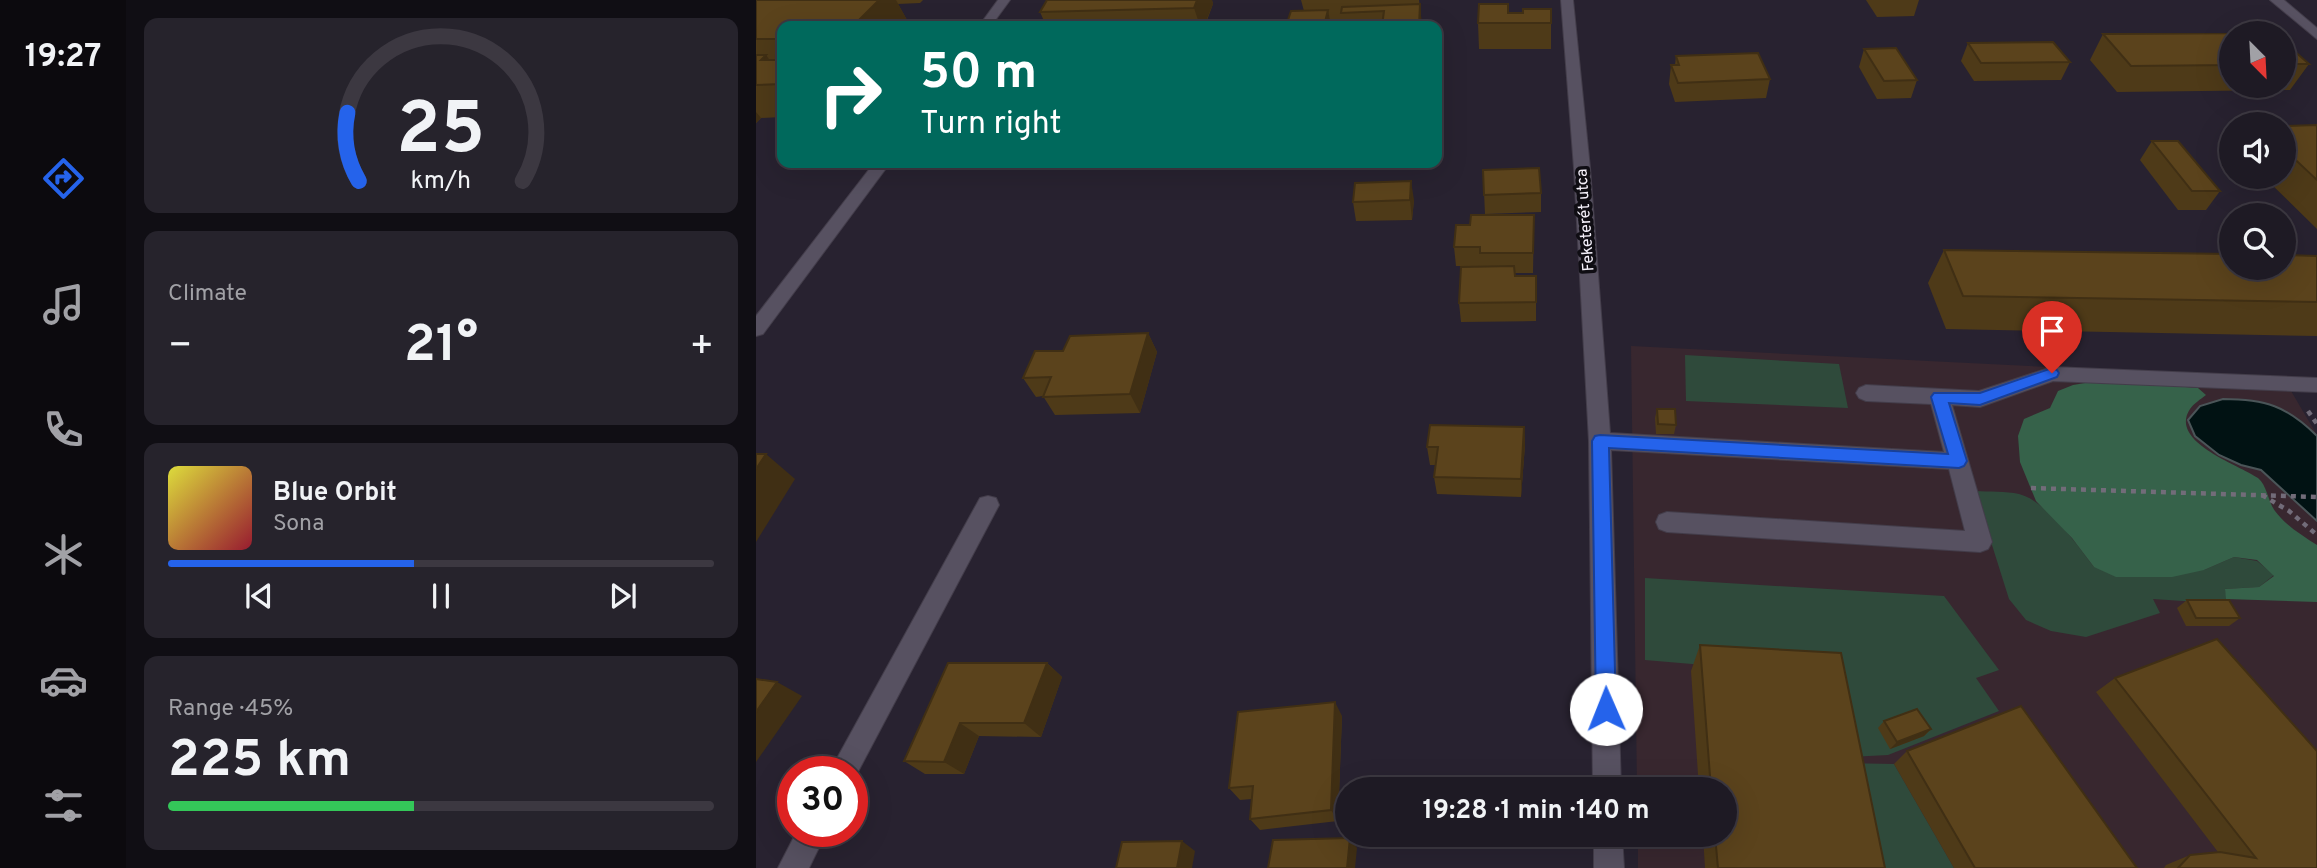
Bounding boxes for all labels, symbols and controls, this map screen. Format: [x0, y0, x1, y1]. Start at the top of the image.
north arrow [2219, 21, 2296, 98]
map controls [2219, 21, 2296, 280]
text: 19:27 [25, 38, 101, 78]
text: 50 m [920, 44, 1037, 106]
icon: right [805, 49, 896, 140]
text: 25 [397, 88, 486, 180]
text: Turn right [920, 105, 1062, 145]
button: sound [2219, 112, 2296, 189]
icon: directions [39, 154, 88, 203]
text: km/h [411, 166, 471, 198]
street label: Feketerét utca [1572, 168, 1600, 272]
button: search [2219, 203, 2296, 280]
icon: music [39, 280, 88, 329]
text: Climate [168, 280, 247, 309]
pin [2022, 301, 2082, 373]
icon: arrive [2033, 312, 2071, 350]
text: 21° [404, 314, 478, 380]
text: − [168, 323, 193, 372]
text: + [689, 323, 714, 372]
icon: phone [39, 405, 88, 454]
text: Blue Orbit [273, 477, 397, 510]
text: Sona [273, 510, 324, 539]
icon: climate [39, 530, 88, 579]
icon: previous [240, 577, 278, 615]
icon: pause [422, 577, 460, 615]
icon: next [604, 577, 642, 615]
icon: car [39, 656, 88, 705]
position arrow [1569, 672, 1643, 746]
text: Range · 45% [168, 695, 293, 724]
text: 225 km [168, 729, 351, 795]
speed limit sign: 30 [777, 756, 868, 847]
icon: filters [39, 781, 88, 830]
text: 19:28 · 1 min · 140 m [1423, 795, 1649, 828]

